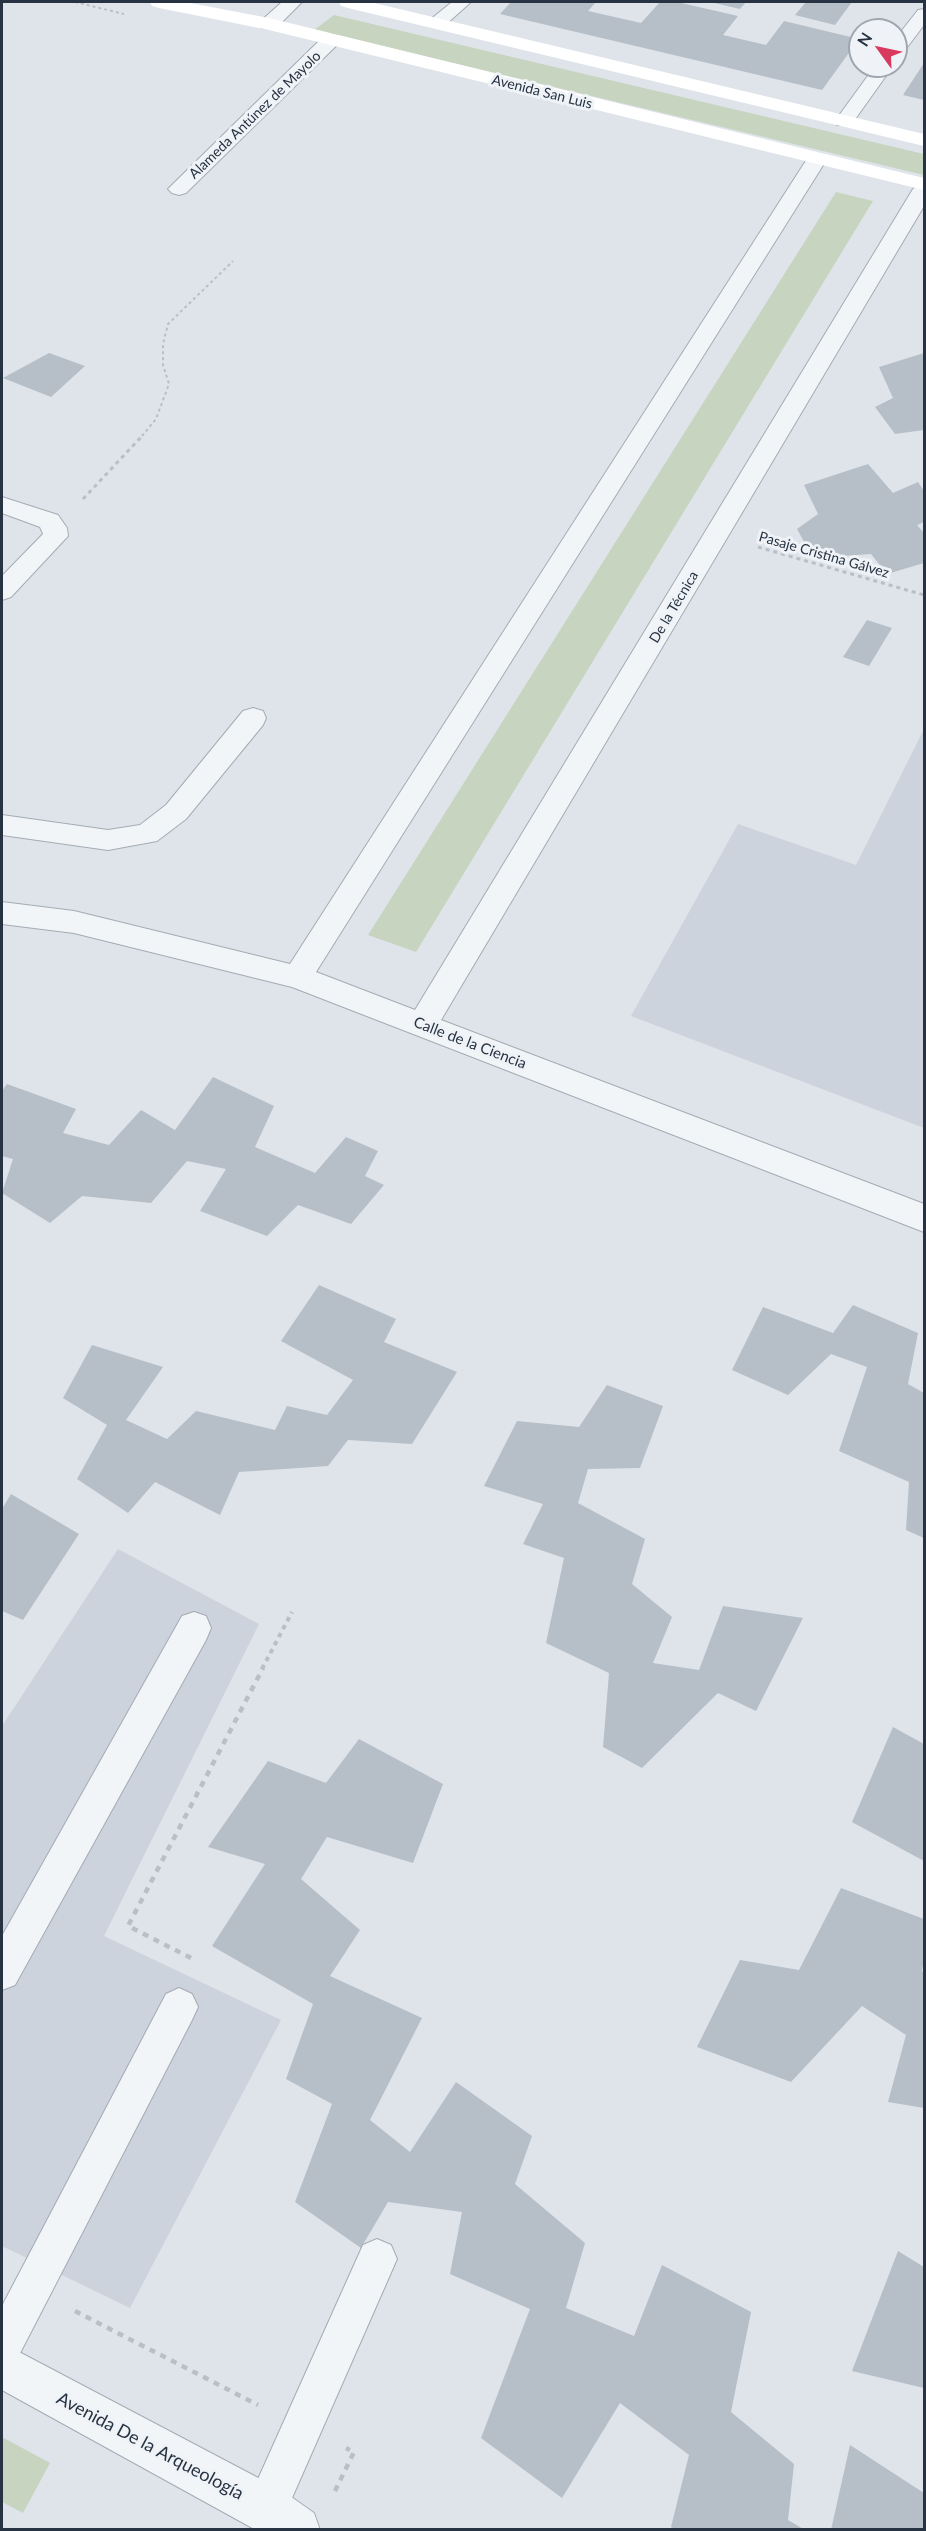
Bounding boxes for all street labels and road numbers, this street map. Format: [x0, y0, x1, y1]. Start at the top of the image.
street label: Alameda Antúnez de Mayolo [186, 48, 324, 182]
street label: Avenida San Luis [490, 71, 594, 113]
street label: Pasaje Cristina Gálvez [757, 528, 891, 582]
street label: De la Técnica [646, 568, 702, 646]
street label: Calle de la Ciencia [411, 1013, 529, 1073]
street label: Avenida De la Arqueología [53, 2387, 247, 2505]

